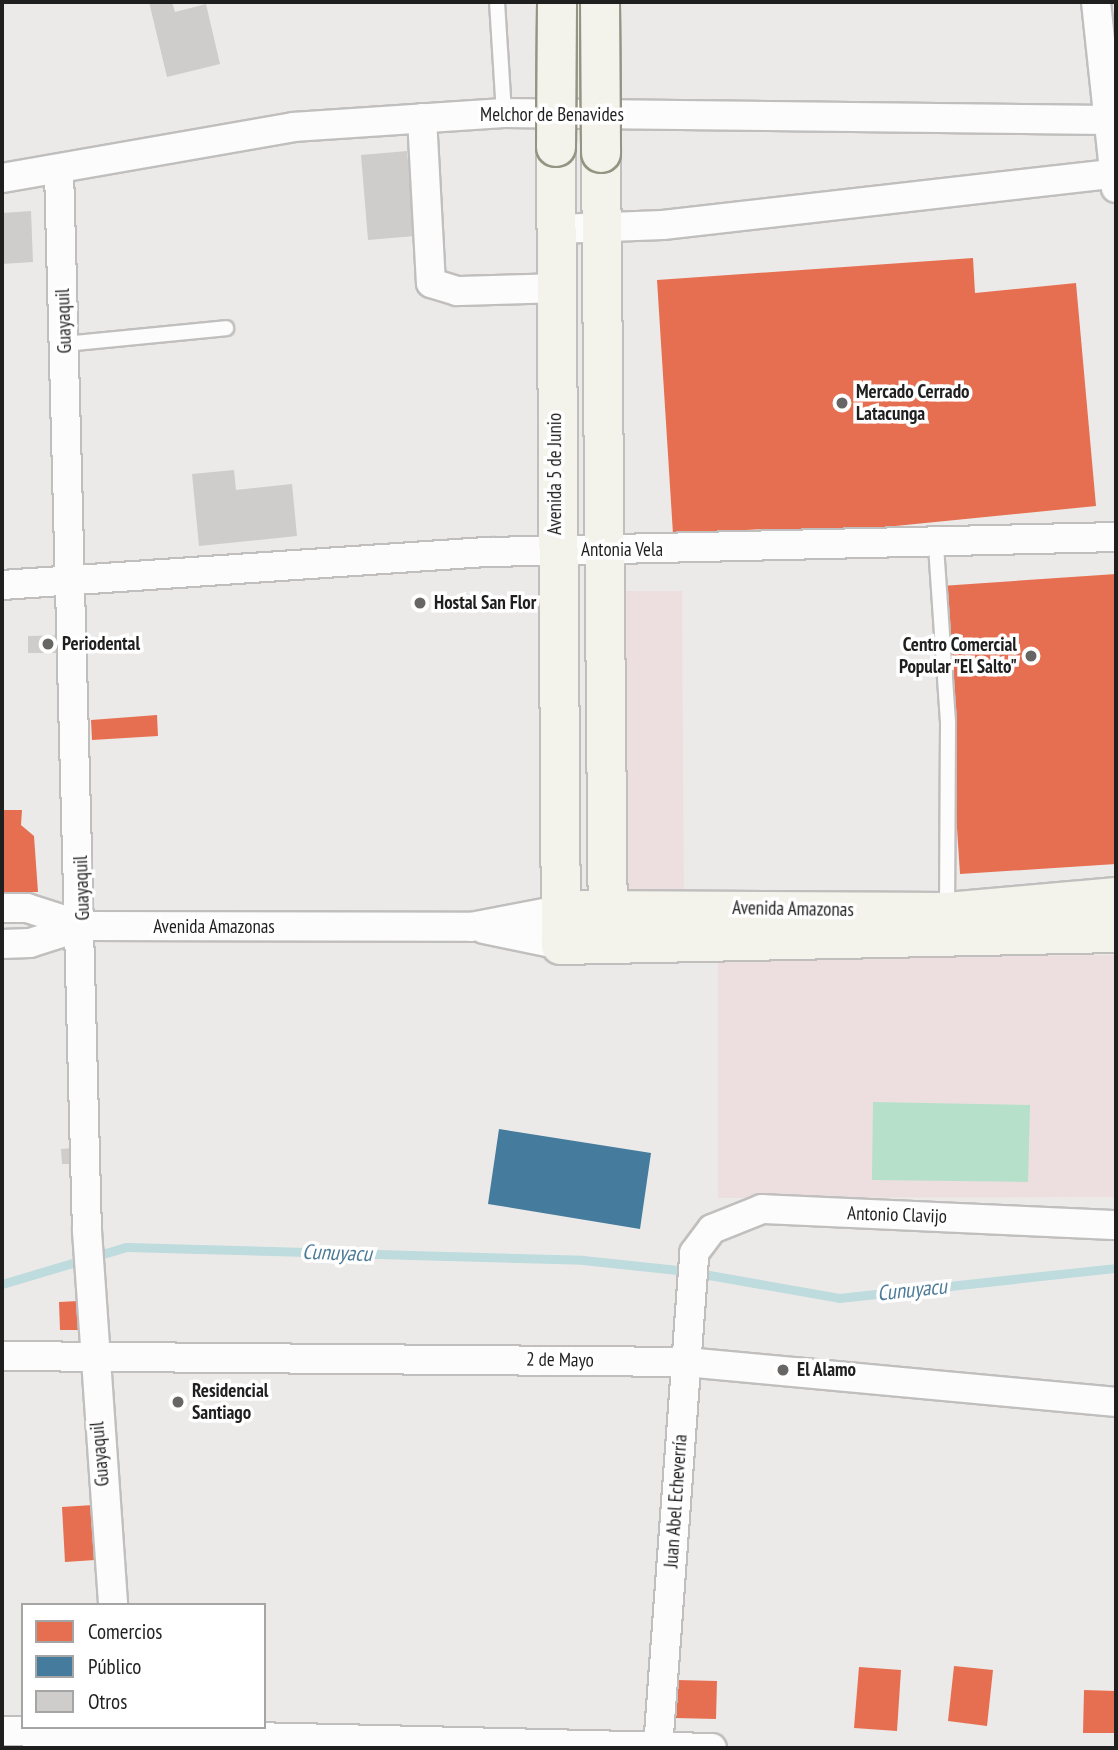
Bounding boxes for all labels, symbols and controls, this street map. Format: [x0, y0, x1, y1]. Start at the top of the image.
street label: Melchor de Benavides [480, 104, 624, 126]
street label: Guayaquil [51, 288, 77, 354]
place label: Mercado Cerrado Latacunga [856, 381, 970, 425]
marker: Mercado Cerrado Latacunga [834, 395, 850, 411]
street label: Avenida 5 de Junio [544, 413, 566, 535]
street label: Antonia Vela [581, 539, 663, 561]
place label: Hostal San Flor [434, 592, 536, 614]
marker: Hostal San Flor [412, 595, 428, 611]
place label: Periodental [62, 633, 140, 655]
place label: Centro Comercial Popular "El Salto" [898, 634, 1017, 678]
marker: Periodental [40, 636, 56, 652]
marker: Centro Comercial Popular "El Salto" [1023, 648, 1039, 664]
street label: Guayaquil [69, 855, 95, 921]
street label: Avenida Amazonas [732, 897, 854, 921]
street label: Avenida Amazonas [153, 916, 275, 938]
street label: Antonio Clavijo [847, 1202, 947, 1228]
water label: Cunuyacu [302, 1239, 372, 1267]
water label: Cunuyacu [876, 1274, 948, 1306]
street label: 2 de Mayo [526, 1348, 594, 1372]
place label: El Alamo [797, 1359, 857, 1381]
marker: El Alamo [775, 1362, 791, 1378]
place label: Residencial Santiago [192, 1380, 268, 1424]
marker: Residencial Santiago [170, 1394, 186, 1410]
street label: Guayaquil [86, 1421, 114, 1487]
street label: Juan Abel Echeverría [660, 1433, 692, 1569]
legend [21, 1603, 266, 1729]
text: Comercios [88, 1618, 162, 1645]
text: Público [88, 1653, 141, 1680]
text: Otros [88, 1688, 127, 1715]

